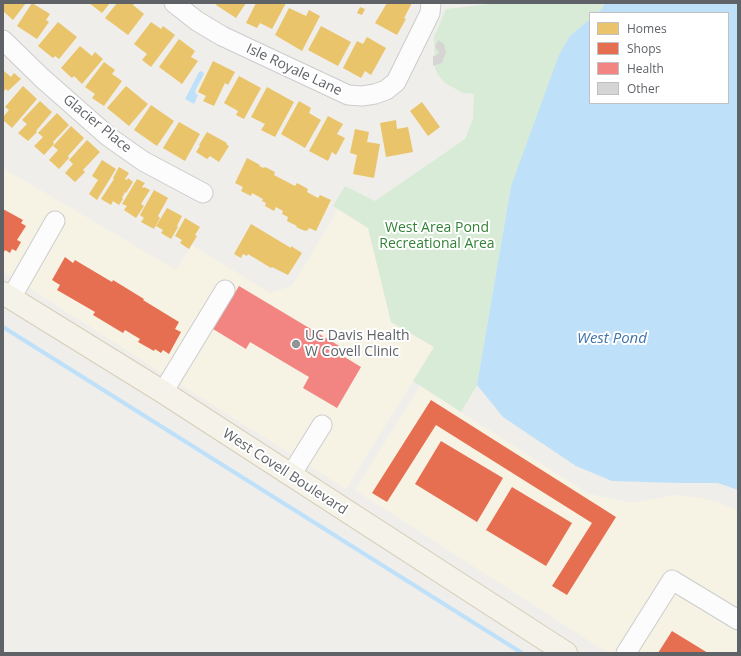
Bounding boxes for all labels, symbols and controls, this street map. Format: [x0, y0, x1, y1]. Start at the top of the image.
legend [589, 12, 729, 104]
text: Homes [627, 20, 667, 37]
street label: Isle Royale Lane [243, 40, 345, 100]
text: Shops [627, 40, 661, 57]
text: Health [627, 60, 664, 77]
text: Other [627, 80, 660, 97]
street label: Glacier Place [59, 91, 135, 157]
park label: West Area Pond Recreational Area [379, 220, 495, 252]
place label: UC Davis Health W Covell Clinic [305, 328, 410, 360]
water label: West Pond [577, 330, 647, 348]
marker: UC Davis Health W Covell Clinic [290, 338, 302, 350]
street label: West Covell Boulevard [219, 425, 351, 519]

